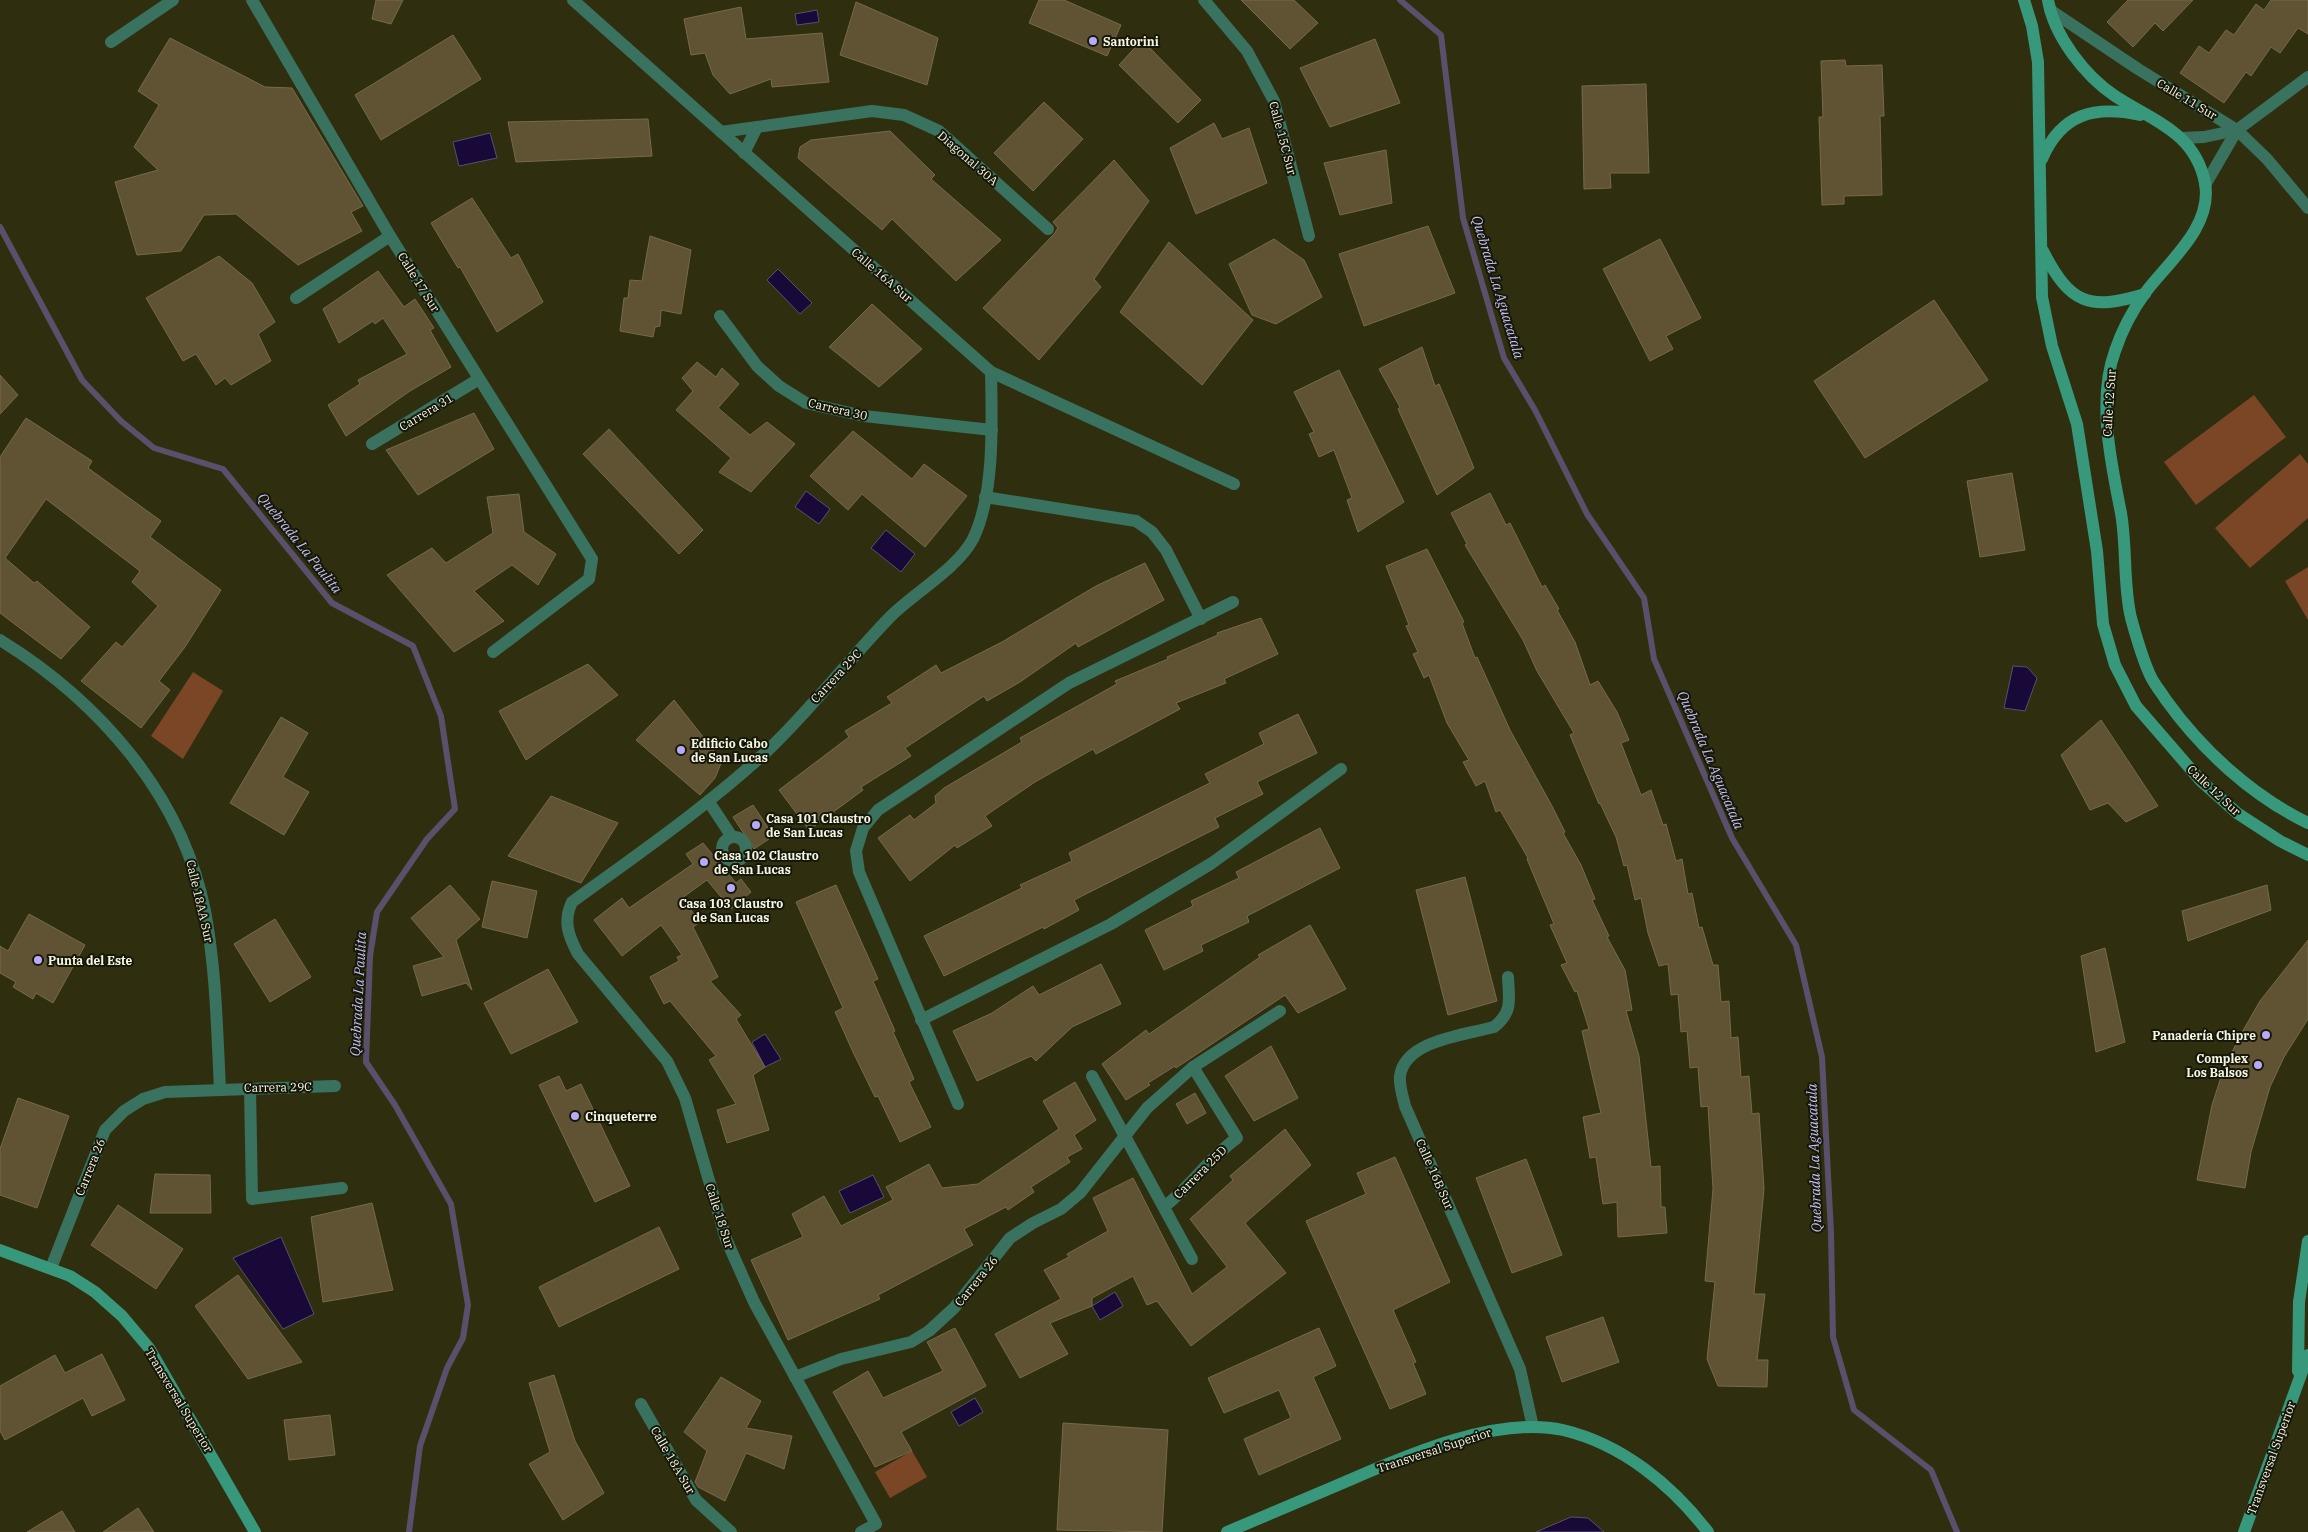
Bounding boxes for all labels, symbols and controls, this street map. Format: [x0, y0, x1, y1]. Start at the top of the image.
place label: Santorini [1103, 34, 1159, 49]
marker: Santorini [1087, 35, 1099, 47]
street label: Calle 11 Sur [2154, 75, 2220, 123]
street label: Calle 15C Sur [1266, 100, 1300, 177]
street label: Diagonal 30A [935, 128, 1002, 189]
water label: Quebrada La Aguacatala [1468, 213, 1528, 361]
street label: Calle 16A Sur [848, 244, 916, 306]
street label: Calle 17 Sur [395, 249, 444, 315]
street label: Calle 12 Sur [2099, 368, 2119, 437]
street label: Carrera 31 [396, 390, 456, 434]
street label: Carrera 30 [807, 395, 869, 423]
water label: Quebrada La Paulita [254, 489, 346, 597]
street label: Carrera 29C [807, 646, 865, 706]
water label: Quebrada La Aguacatala [1674, 688, 1749, 832]
place label: Edificio Cabo de San Lucas [691, 736, 768, 765]
marker: Edificio Cabo de San Lucas [675, 744, 687, 756]
street label: Calle 12 Sur [2184, 761, 2244, 819]
place label: Casa 101 Claustro de San Lucas [766, 811, 871, 840]
marker: Casa 101 Claustro de San Lucas [750, 819, 762, 831]
place label: Casa 102 Claustro de San Lucas [714, 848, 819, 877]
marker: Casa 102 Claustro de San Lucas [698, 856, 710, 868]
street label: Calle 18AA Sur [183, 858, 217, 944]
marker: Casa 103 Claustro de San Lucas [725, 882, 737, 894]
place label: Casa 103 Claustro de San Lucas [679, 896, 783, 925]
water label: Quebrada La Paulita [346, 931, 370, 1057]
place label: Punta del Este [48, 953, 132, 968]
marker: Punta del Este [32, 954, 44, 966]
place label: Panadería Chipre [2152, 1028, 2256, 1043]
marker: Panadería Chipre [2260, 1029, 2272, 1041]
place label: Complex Los Balsos [2186, 1051, 2248, 1080]
marker: Complex Los Balsos [2252, 1059, 2264, 1071]
street label: Carrera 29C [244, 1079, 312, 1095]
water label: Quebrada La Aguacatala [1802, 1083, 1826, 1233]
place label: Cinqueterre [585, 1109, 657, 1124]
marker: Cinqueterre [569, 1110, 581, 1122]
street label: Carrera 26 [72, 1136, 108, 1198]
street label: Calle 16B Sur [1413, 1136, 1458, 1212]
street label: Carrera 25D [1170, 1142, 1230, 1202]
street label: Calle 18 Sur [702, 1182, 738, 1251]
street label: Carrera 26 [951, 1253, 1001, 1309]
street label: Transversal Superior [142, 1345, 217, 1456]
street label: Transversal Superior [2244, 1399, 2299, 1517]
street label: Calle 18A Sur [648, 1423, 699, 1497]
street label: Transversal Superior [1375, 1424, 1494, 1476]

